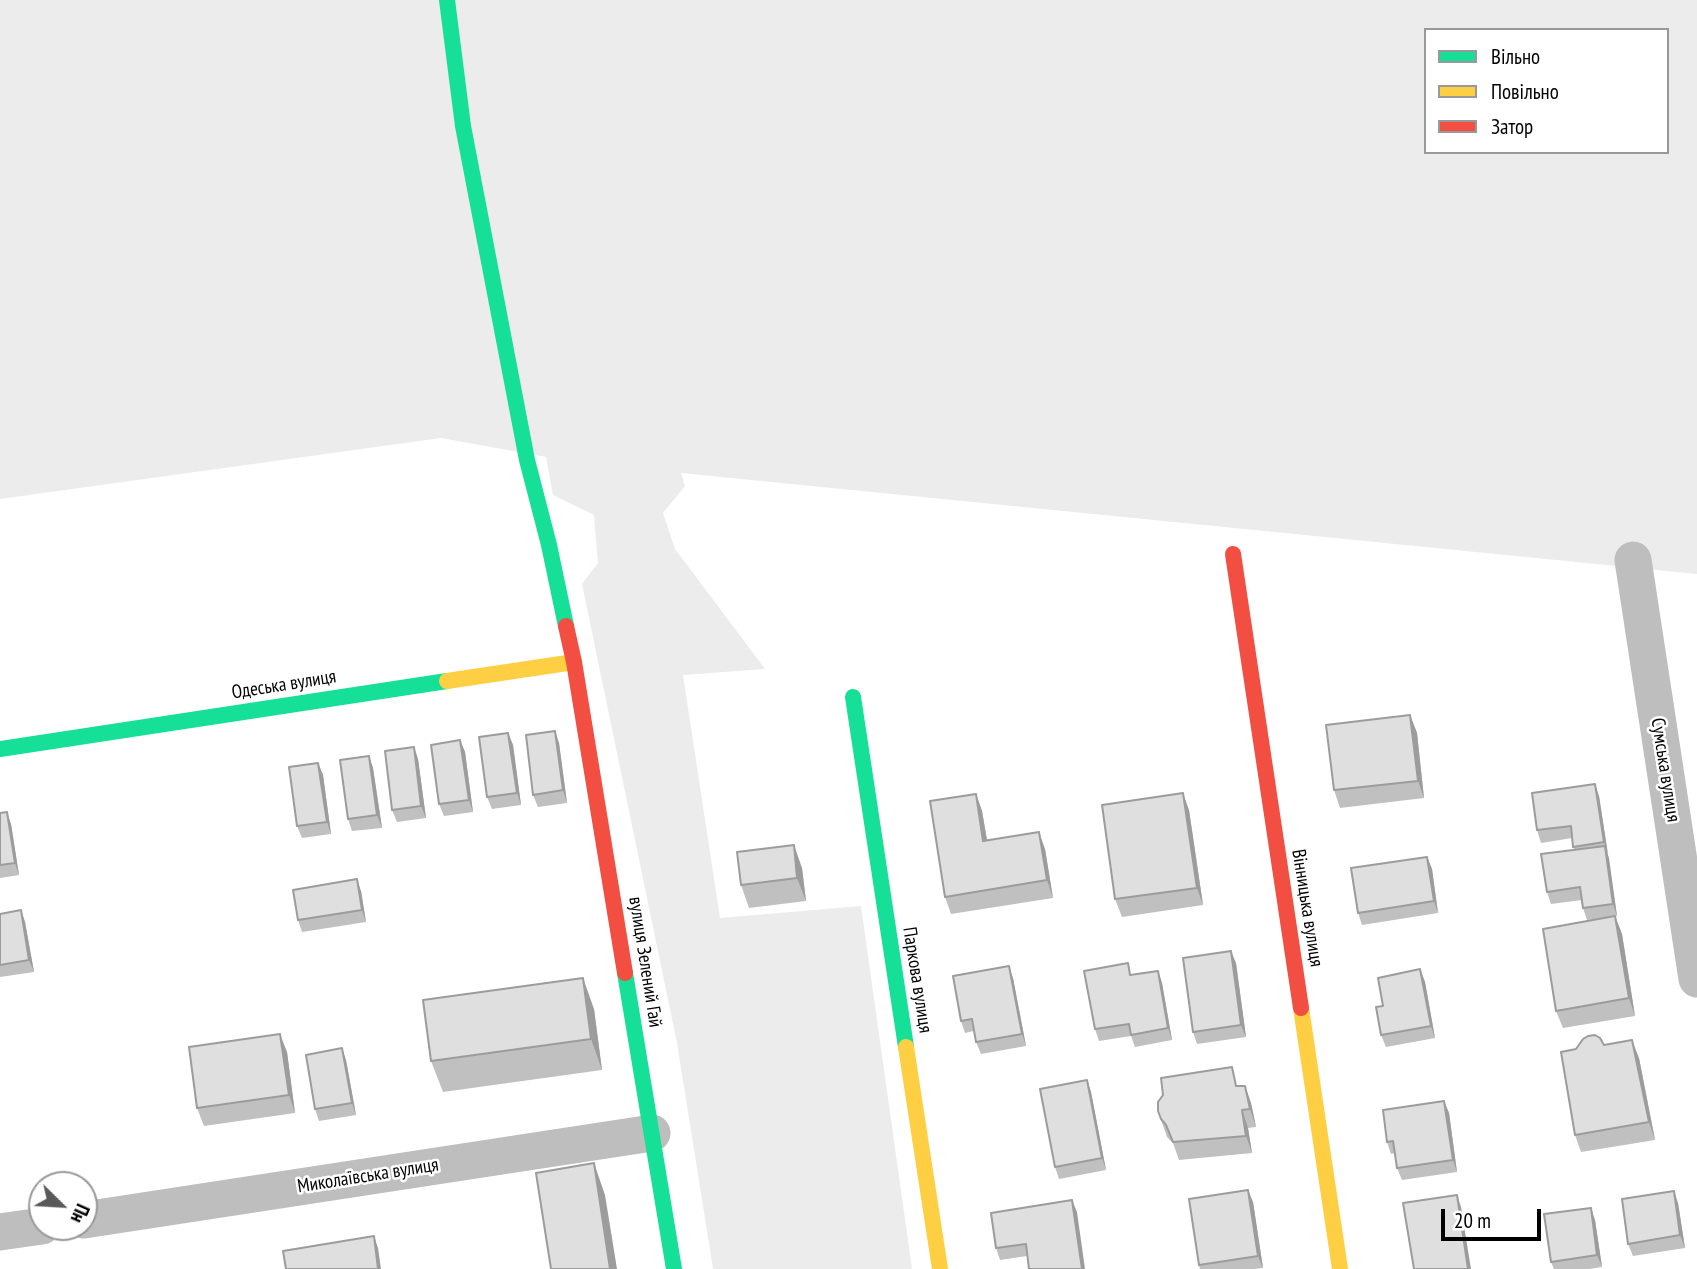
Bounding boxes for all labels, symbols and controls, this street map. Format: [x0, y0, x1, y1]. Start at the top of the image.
legend [1424, 28, 1669, 154]
text: Вільно [1491, 43, 1540, 70]
text: Повільно [1491, 78, 1559, 105]
text: Затор [1491, 113, 1533, 140]
street label: Одеська вулиця [230, 666, 338, 704]
street label: Сумська вулиця [1646, 716, 1684, 824]
street label: Вінницька вулиця [1286, 848, 1328, 968]
street label: вулиця Зелений Гай [623, 895, 667, 1029]
street label: Паркова вулиця [897, 925, 937, 1035]
street label: Миколаївська вулиця [296, 1154, 440, 1198]
north arrow [28, 1171, 98, 1241]
scale bar [1445, 1196, 1545, 1240]
text: Пн [66, 1200, 95, 1227]
text: 20 m [1454, 1207, 1491, 1234]

